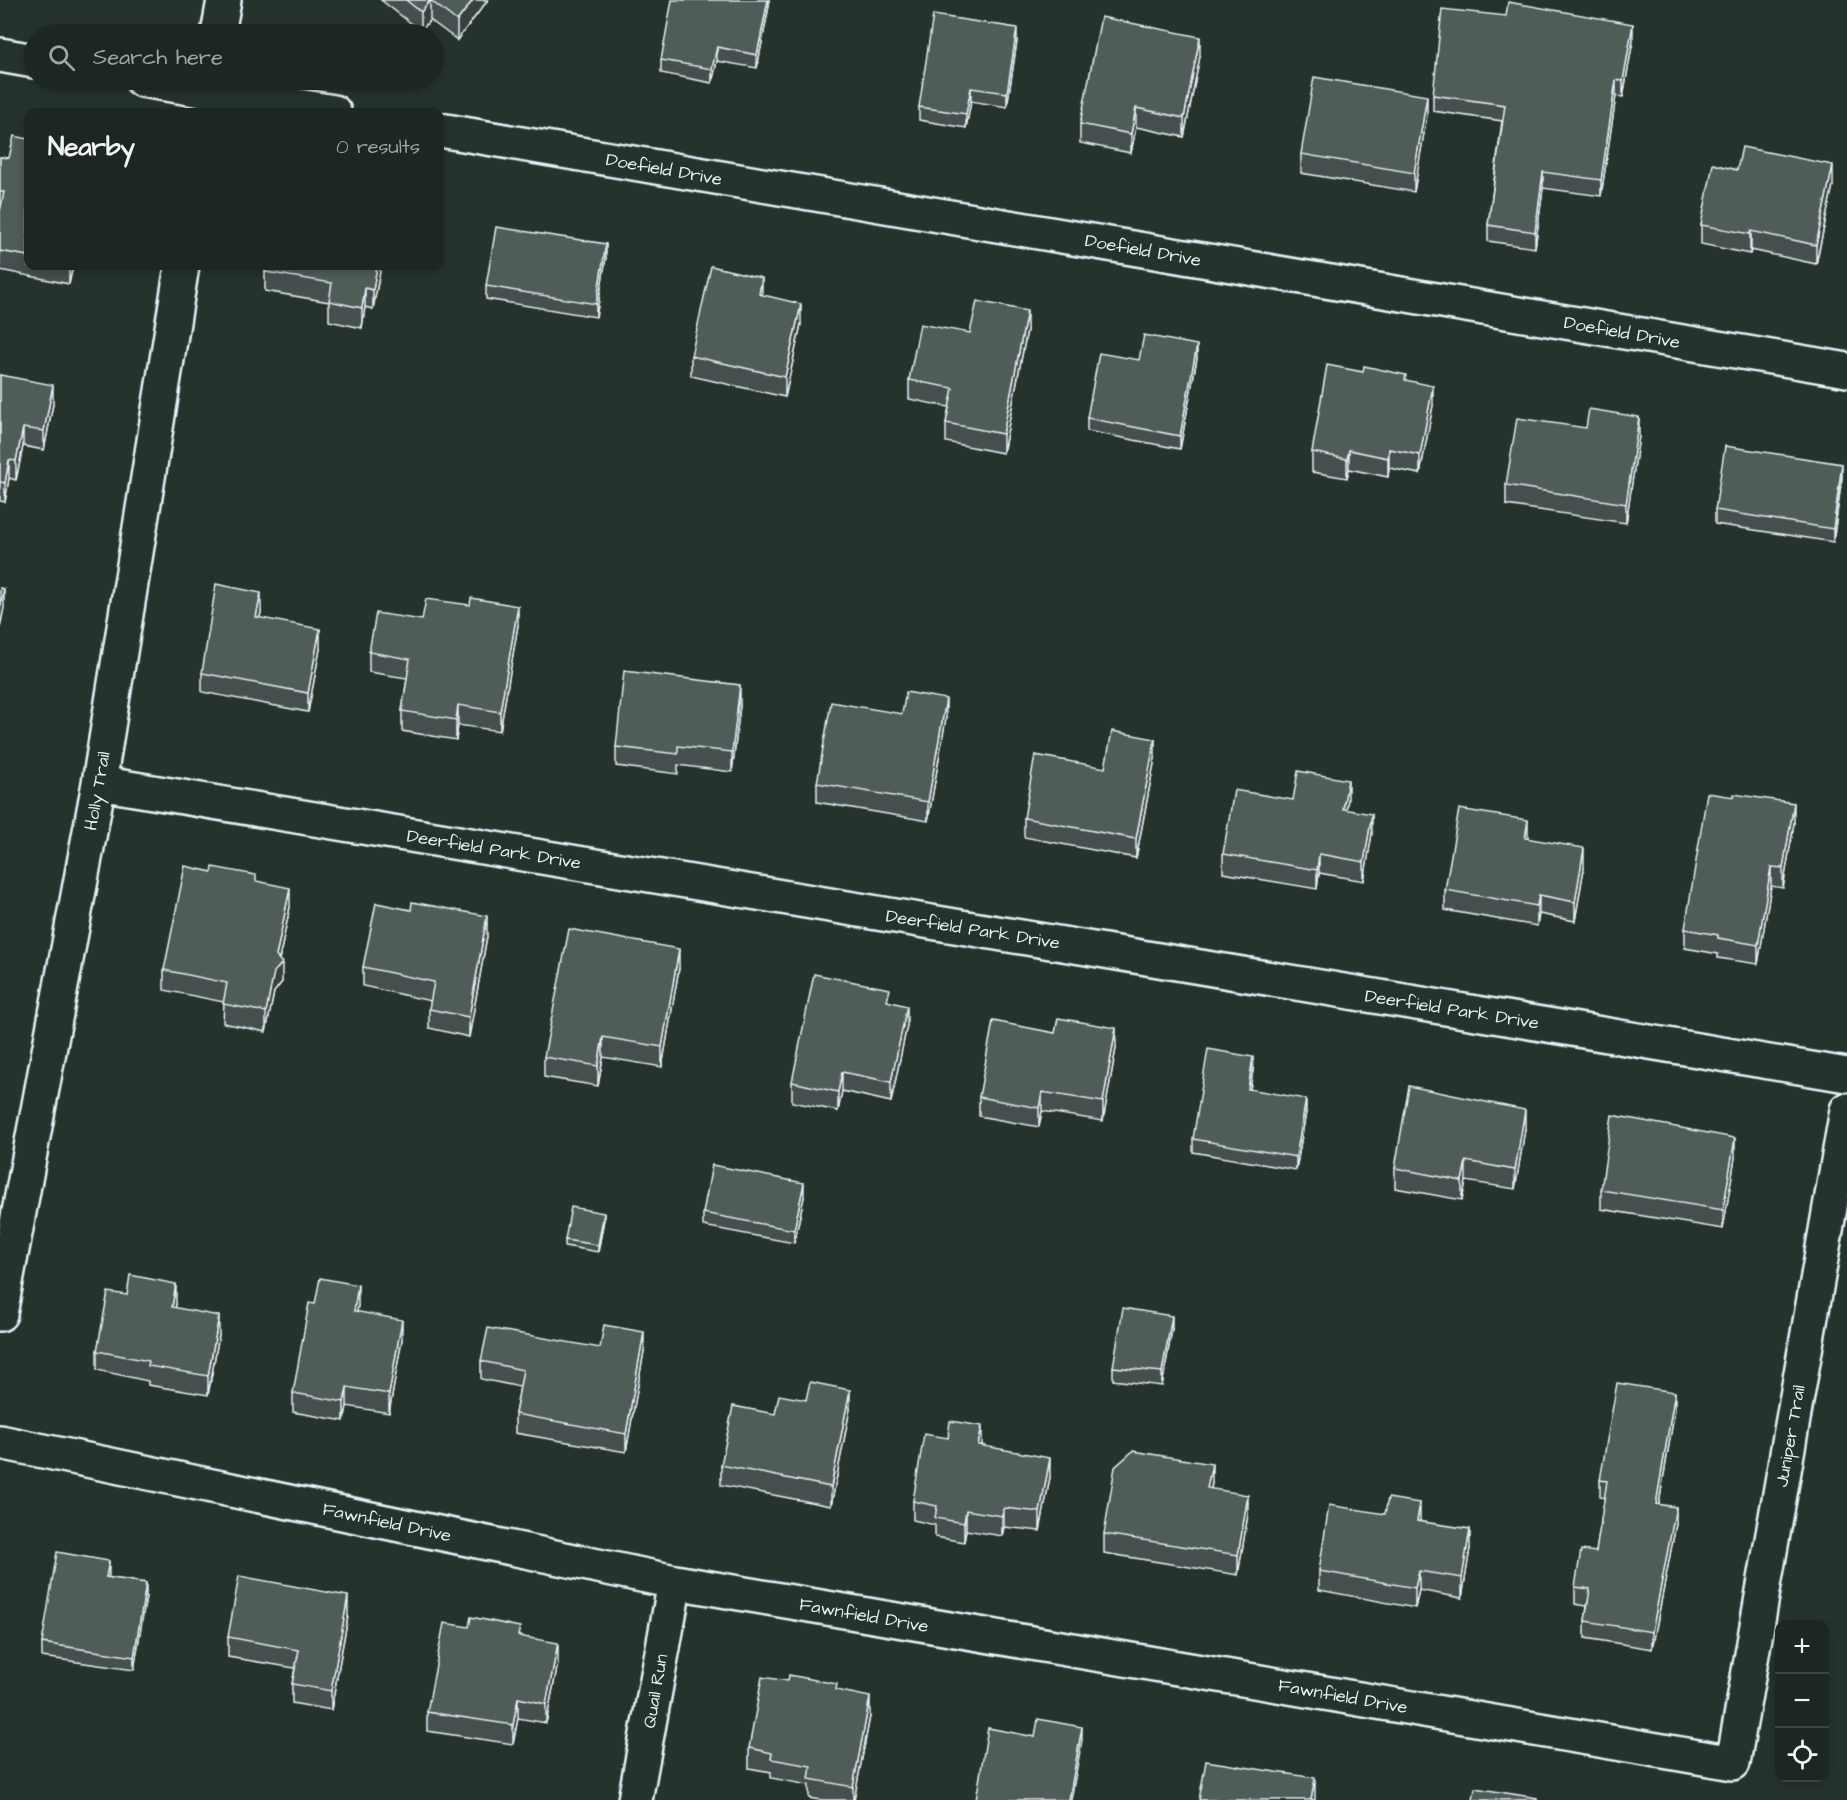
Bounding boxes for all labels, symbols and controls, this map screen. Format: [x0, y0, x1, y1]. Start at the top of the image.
search box [24, 24, 444, 90]
icon: search [45, 41, 78, 74]
text: Search here [93, 42, 223, 73]
text: Nearby [48, 129, 135, 165]
text: 0 results [336, 133, 420, 161]
street label: Doefield Drive [604, 147, 724, 192]
street label: Doefield Drive [1083, 228, 1203, 273]
street label: Doefield Drive [1562, 310, 1682, 355]
street label: Holly Trail [78, 750, 118, 833]
street label: Deerfield Park Drive [405, 823, 583, 876]
street label: Deerfield Park Drive [884, 903, 1062, 956]
street label: Deerfield Park Drive [1363, 983, 1541, 1036]
street label: Juniper Trail [1769, 1383, 1812, 1489]
street label: Fawnfield Drive [320, 1497, 454, 1548]
street label: Fawnfield Drive [797, 1592, 931, 1639]
map controls [1775, 1620, 1829, 1782]
button: + [1775, 1620, 1829, 1674]
street label: Quail Run [637, 1652, 674, 1730]
street label: Fawnfield Drive [1276, 1673, 1410, 1720]
button: − [1775, 1674, 1829, 1728]
button: locate [1775, 1728, 1829, 1782]

